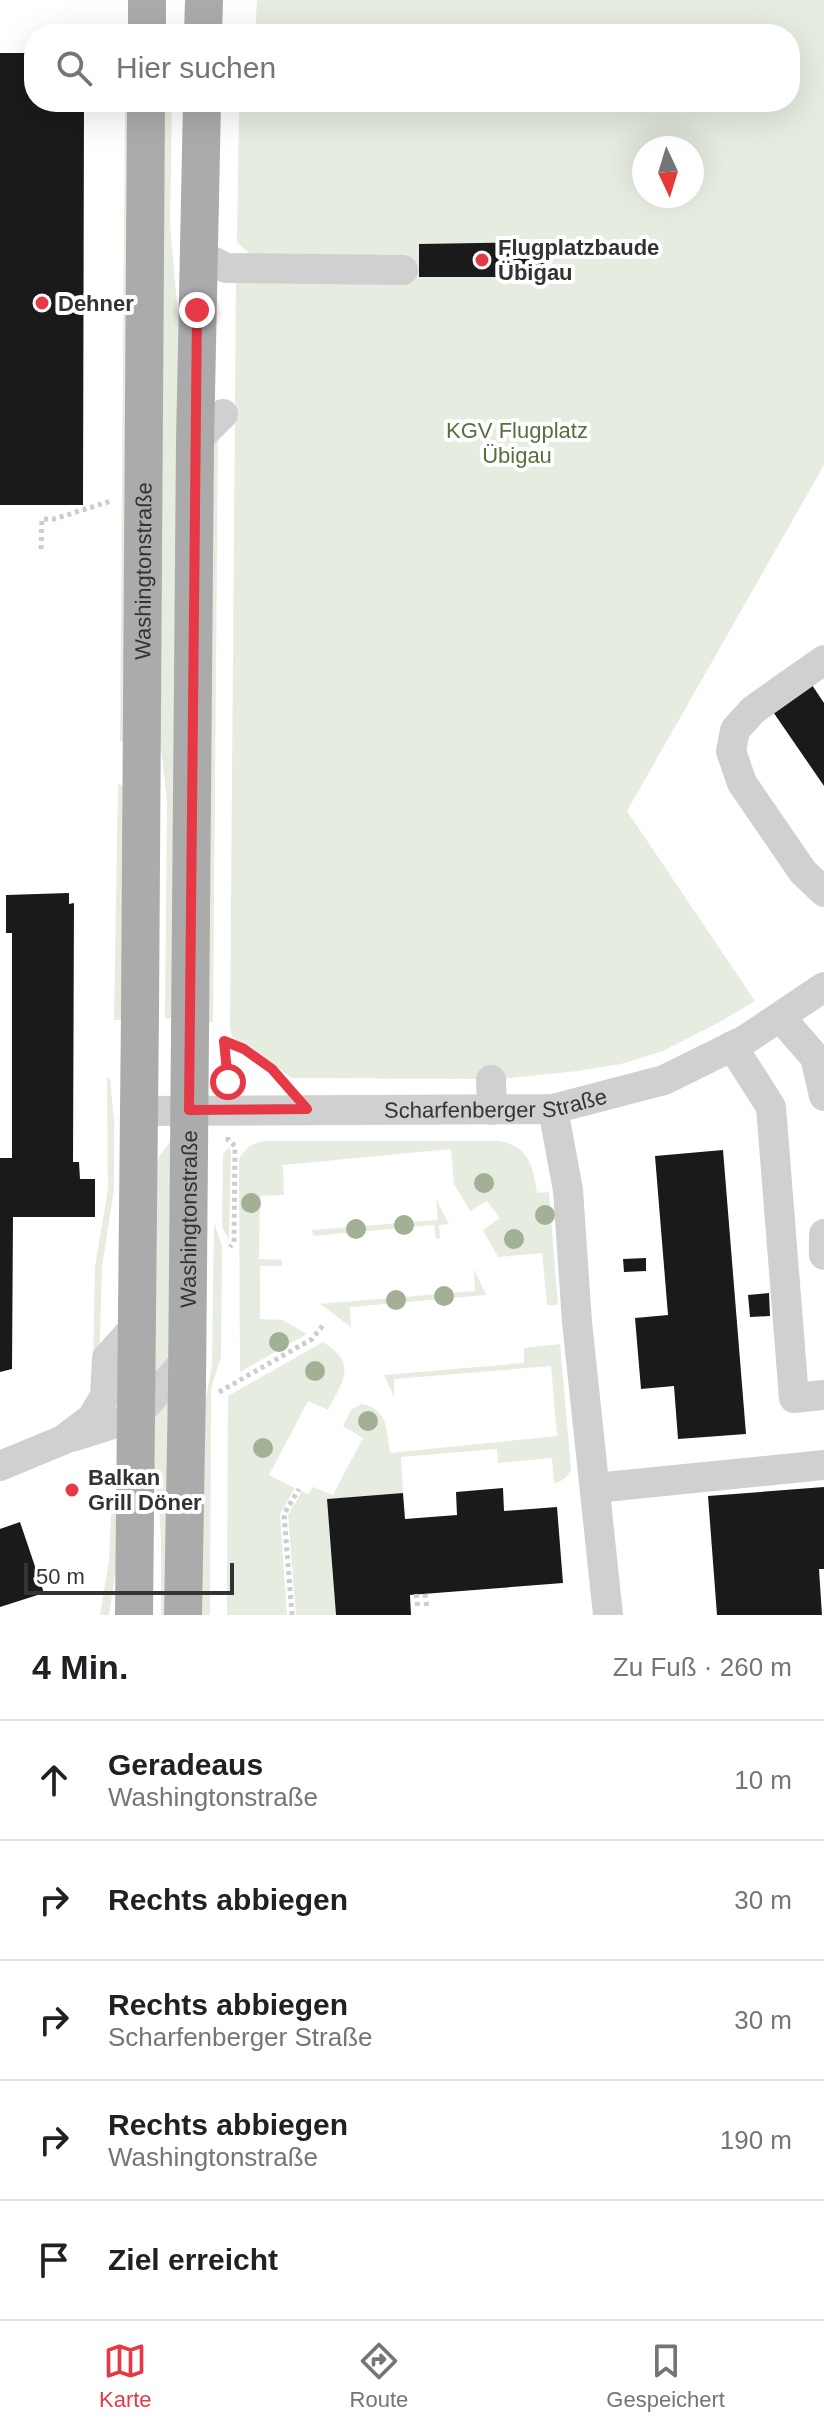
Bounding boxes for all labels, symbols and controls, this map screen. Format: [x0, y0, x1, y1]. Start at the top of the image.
search box [24, 24, 800, 112]
icon: search [52, 46, 96, 90]
text: Hier suchen [116, 51, 276, 84]
north arrow [632, 136, 704, 208]
place label: Flugplatzbaude Übigau [498, 235, 659, 285]
marker: Flugplatzbaude Übigau [473, 251, 491, 269]
place label: Dehner [58, 291, 134, 316]
route end [179, 292, 215, 328]
marker: Dehner [33, 294, 51, 312]
park label: KGV Flugplatz Übigau [446, 418, 588, 468]
street label: Washingtonstraße [130, 482, 156, 660]
route start [210, 1064, 246, 1100]
street label: Scharfenberger Straße [384, 1083, 610, 1123]
street label: Washingtonstraße [176, 1130, 202, 1308]
place label: Balkan Grill Döner [88, 1465, 202, 1515]
marker: Balkan Grill Döner [63, 1481, 81, 1499]
scale bar [24, 1559, 234, 1595]
text: 50 m [36, 1564, 85, 1589]
text: 4 Min. [32, 1648, 128, 1686]
text: Zu Fuß · 260 m [613, 1652, 792, 1682]
text: Geradeaus [108, 1748, 263, 1781]
icon: ahead [32, 1758, 76, 1802]
text: 10 m [734, 1765, 792, 1795]
text: Washingtonstraße [108, 1782, 318, 1812]
icon: right [32, 1878, 76, 1922]
text: Rechts abbiegen [108, 1883, 348, 1916]
text: 30 m [734, 1885, 792, 1915]
text: Rechts abbiegen [108, 1988, 348, 2021]
icon: right [32, 1998, 76, 2042]
text: 30 m [734, 2005, 792, 2035]
text: Scharfenberger Straße [108, 2022, 372, 2052]
text: Rechts abbiegen [108, 2108, 348, 2141]
icon: right [32, 2118, 76, 2162]
text: 190 m [720, 2125, 792, 2155]
text: Washingtonstraße [108, 2142, 318, 2172]
icon: arrive [32, 2238, 76, 2282]
text: Ziel erreicht [108, 2243, 278, 2276]
tab: Karte [99, 2339, 152, 2413]
tab: Route [350, 2339, 408, 2413]
tab: Gespeichert [606, 2339, 725, 2413]

